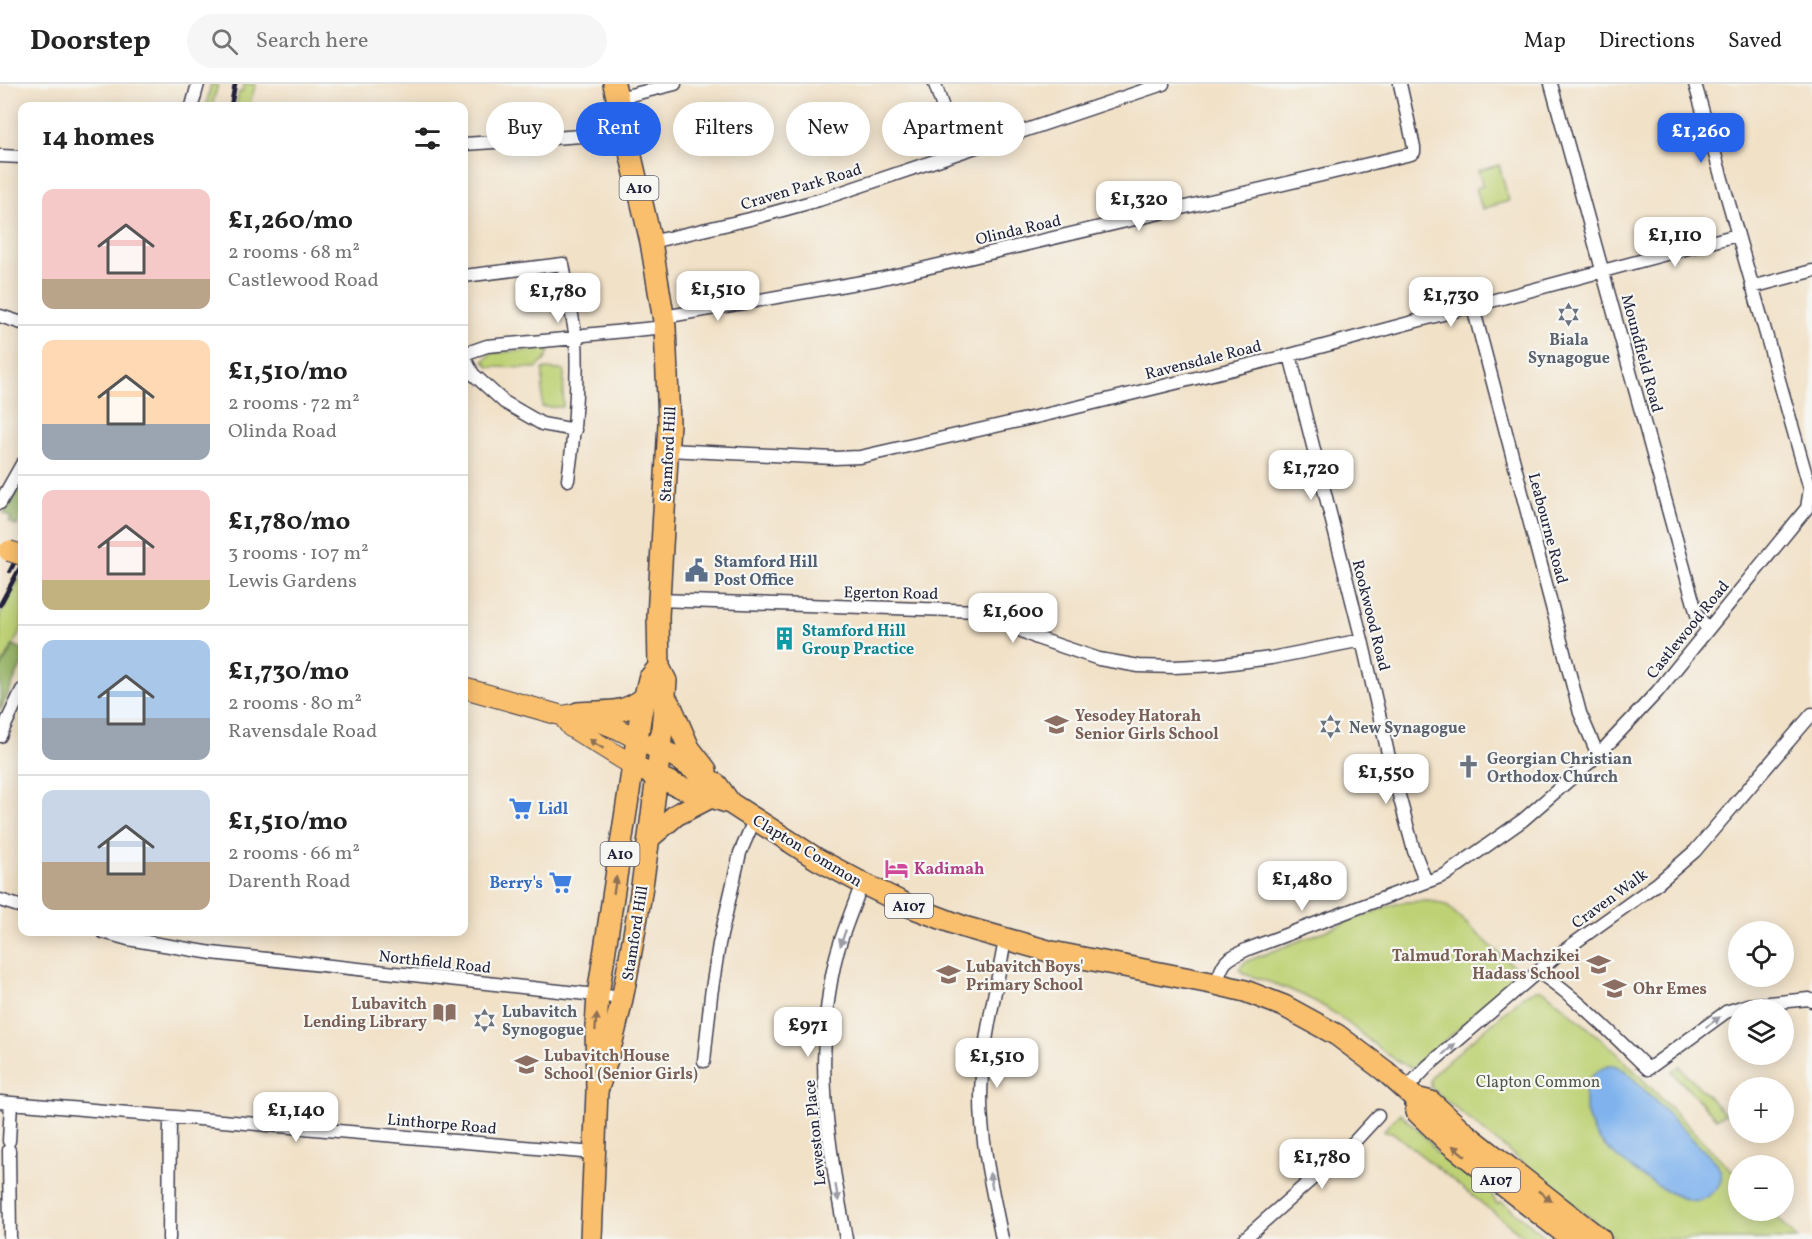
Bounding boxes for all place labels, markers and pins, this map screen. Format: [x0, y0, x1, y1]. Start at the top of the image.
pin: £1,260 [1652, 113, 1750, 164]
pin: £1,320 [1090, 181, 1188, 232]
pin: £1,110 [1626, 217, 1724, 268]
pin: £1,510 [669, 271, 767, 322]
pin: £1,780 [509, 273, 607, 324]
pin: £1,730 [1402, 277, 1500, 328]
synagogue icon: Biala Synagogue [1556, 301, 1582, 327]
place label: Biala Synagogue [1528, 330, 1610, 370]
pin: £1,720 [1262, 450, 1360, 501]
place label: Stamford Hill Post Office [714, 552, 819, 592]
public building icon: Stamford Hill Post Office [683, 557, 709, 583]
pin: £1,600 [964, 593, 1062, 644]
place label: Stamford Hill Group Practice [802, 621, 914, 661]
building icon: Stamford Hill Group Practice [771, 626, 797, 652]
place label: Yesodey Hatorah Senior Girls School [1075, 706, 1219, 746]
school or university icon: Yesodey Hatorah Senior Girls School [1044, 711, 1070, 737]
synagogue icon: New Synagogue [1318, 714, 1344, 740]
place label: New Synagogue [1349, 718, 1466, 740]
place label: Georgian Christian Orthodox Church [1487, 749, 1633, 789]
pin: £1,550 [1337, 754, 1435, 805]
church icon: Georgian Christian Orthodox Church [1456, 754, 1482, 780]
supermarket icon: Lidl [507, 795, 533, 821]
place label: Lidl [538, 799, 569, 821]
hotel icon: Kadimah [883, 855, 909, 881]
place label: Kadimah [914, 859, 984, 881]
pin: £1,480 [1253, 861, 1351, 912]
supermarket icon: Berry's [548, 869, 574, 895]
place label: Berry's [489, 873, 543, 895]
place label: Talmud Torah Machzikei Hadass School [1392, 946, 1581, 986]
school or university icon: Talmud Torah Machzikei Hadass School [1585, 951, 1611, 977]
place label: Lubavitch Boys' Primary School [966, 957, 1084, 997]
school or university icon: Lubavitch Boys' Primary School [935, 962, 961, 988]
school or university icon: Ohr Emes [1602, 975, 1628, 1001]
place label: Ohr Emes [1633, 979, 1707, 1001]
place label: Lubavitch Lending Library [303, 994, 427, 1034]
library icon: Lubavitch Lending Library [432, 999, 458, 1025]
place label: Lubavitch Synogogue [502, 1002, 584, 1042]
synagogue icon: Lubavitch Synogogue [471, 1007, 497, 1033]
pin: £971 [772, 1007, 844, 1058]
pin: £1,510 [948, 1038, 1046, 1089]
place label: Lubavitch House School (Senior Girls) [544, 1046, 698, 1086]
school or university icon: Lubavitch House School (Senior Girls) [513, 1051, 539, 1077]
pin: £1,140 [247, 1092, 345, 1143]
pin: £1,780 [1273, 1139, 1371, 1190]

